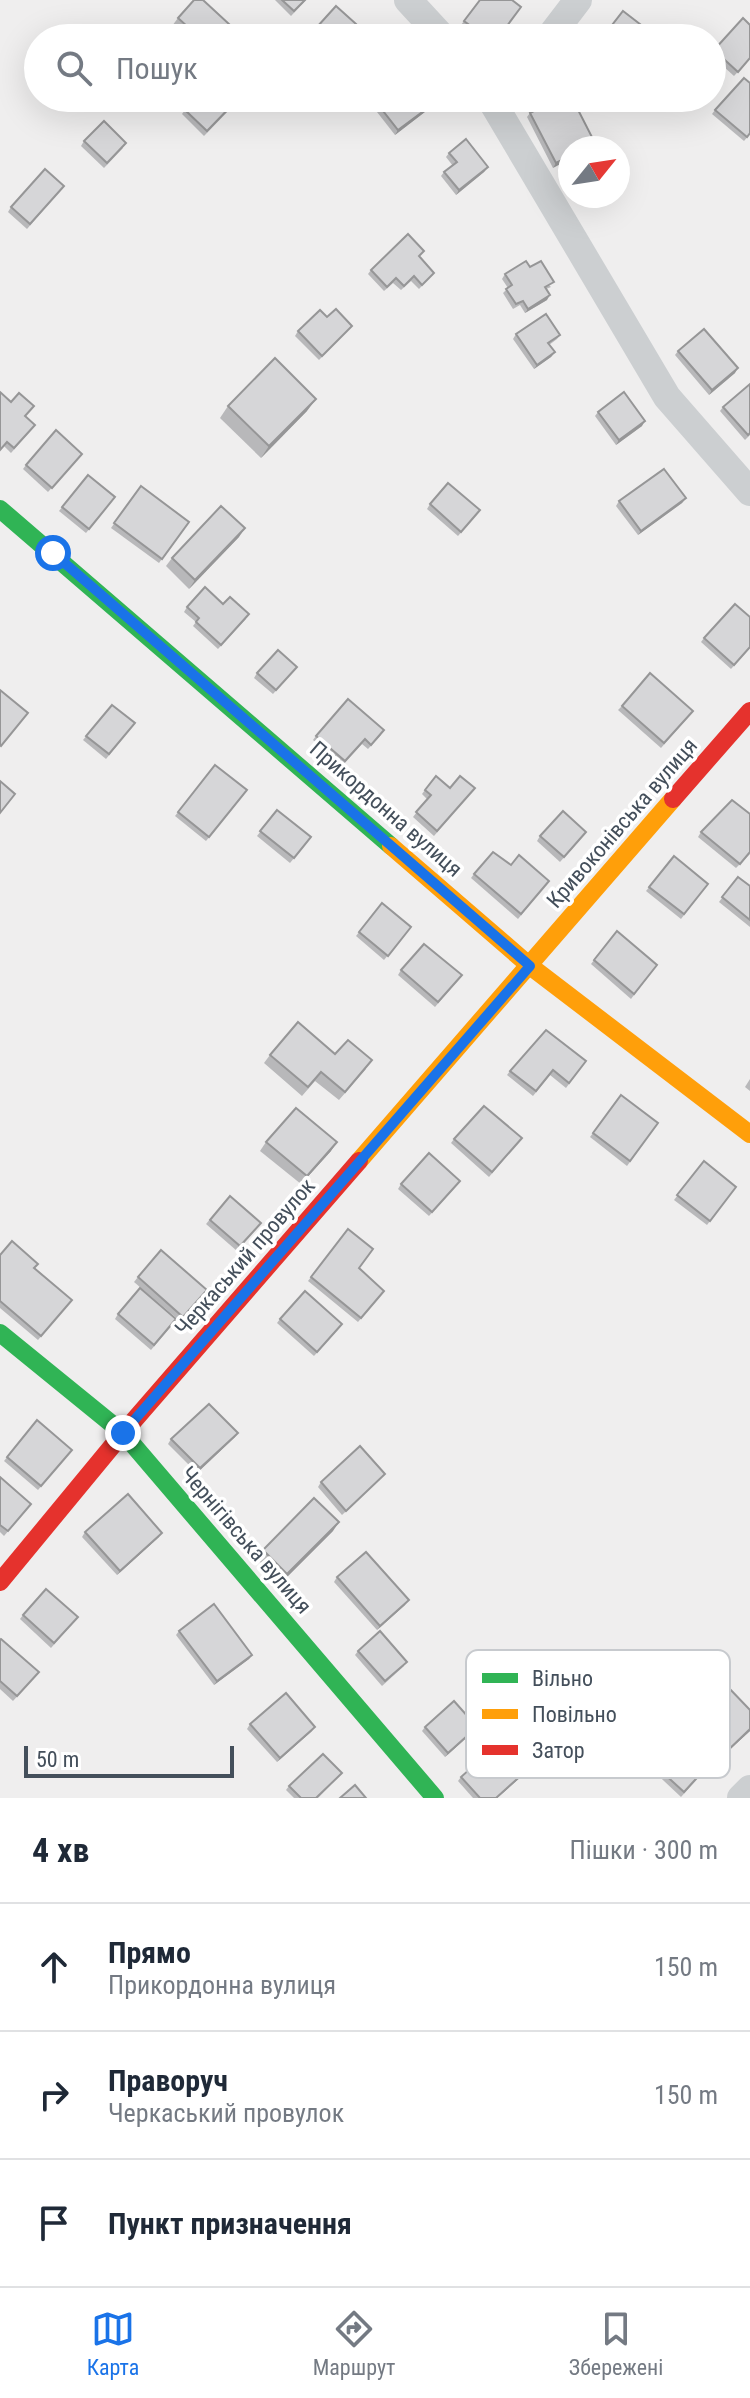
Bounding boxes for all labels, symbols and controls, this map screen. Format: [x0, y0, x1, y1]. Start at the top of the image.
search box [24, 24, 726, 112]
icon: search [52, 46, 96, 90]
text: Пошук [116, 51, 198, 86]
north arrow [558, 136, 630, 208]
route start [35, 535, 71, 571]
street label: Кривоконівська вулиця [542, 733, 702, 913]
street label: Прикордонна вулиця [305, 736, 467, 882]
street label: Черкаський провулок [170, 1173, 320, 1341]
route end [105, 1415, 141, 1451]
street label: Чернігівська вулиця [176, 1462, 316, 1618]
legend [466, 1650, 730, 1778]
text: Вільно [532, 1666, 593, 1691]
text: Повільно [532, 1702, 617, 1727]
text: Затор [532, 1738, 585, 1763]
scale bar [24, 1742, 234, 1778]
text: 50 m [36, 1747, 79, 1772]
text: 4 хв [32, 1830, 89, 1870]
text: Пішки · 300 m [570, 1835, 718, 1865]
text: Прямо [108, 1935, 191, 1970]
icon: ahead [32, 1945, 76, 1989]
text: 150 m [654, 1952, 718, 1982]
text: Прикордонна вулиця [108, 1970, 336, 2000]
text: Праворуч [108, 2063, 228, 2098]
icon: right [32, 2073, 76, 2117]
text: 150 m [654, 2080, 718, 2110]
text: Черкаський провулок [108, 2098, 344, 2128]
icon: arrive [32, 2201, 76, 2245]
text: Пункт призначення [108, 2206, 352, 2241]
tab: Карта [87, 2307, 139, 2380]
tab: Маршрут [313, 2307, 395, 2380]
tab: Збережені [569, 2307, 663, 2380]

